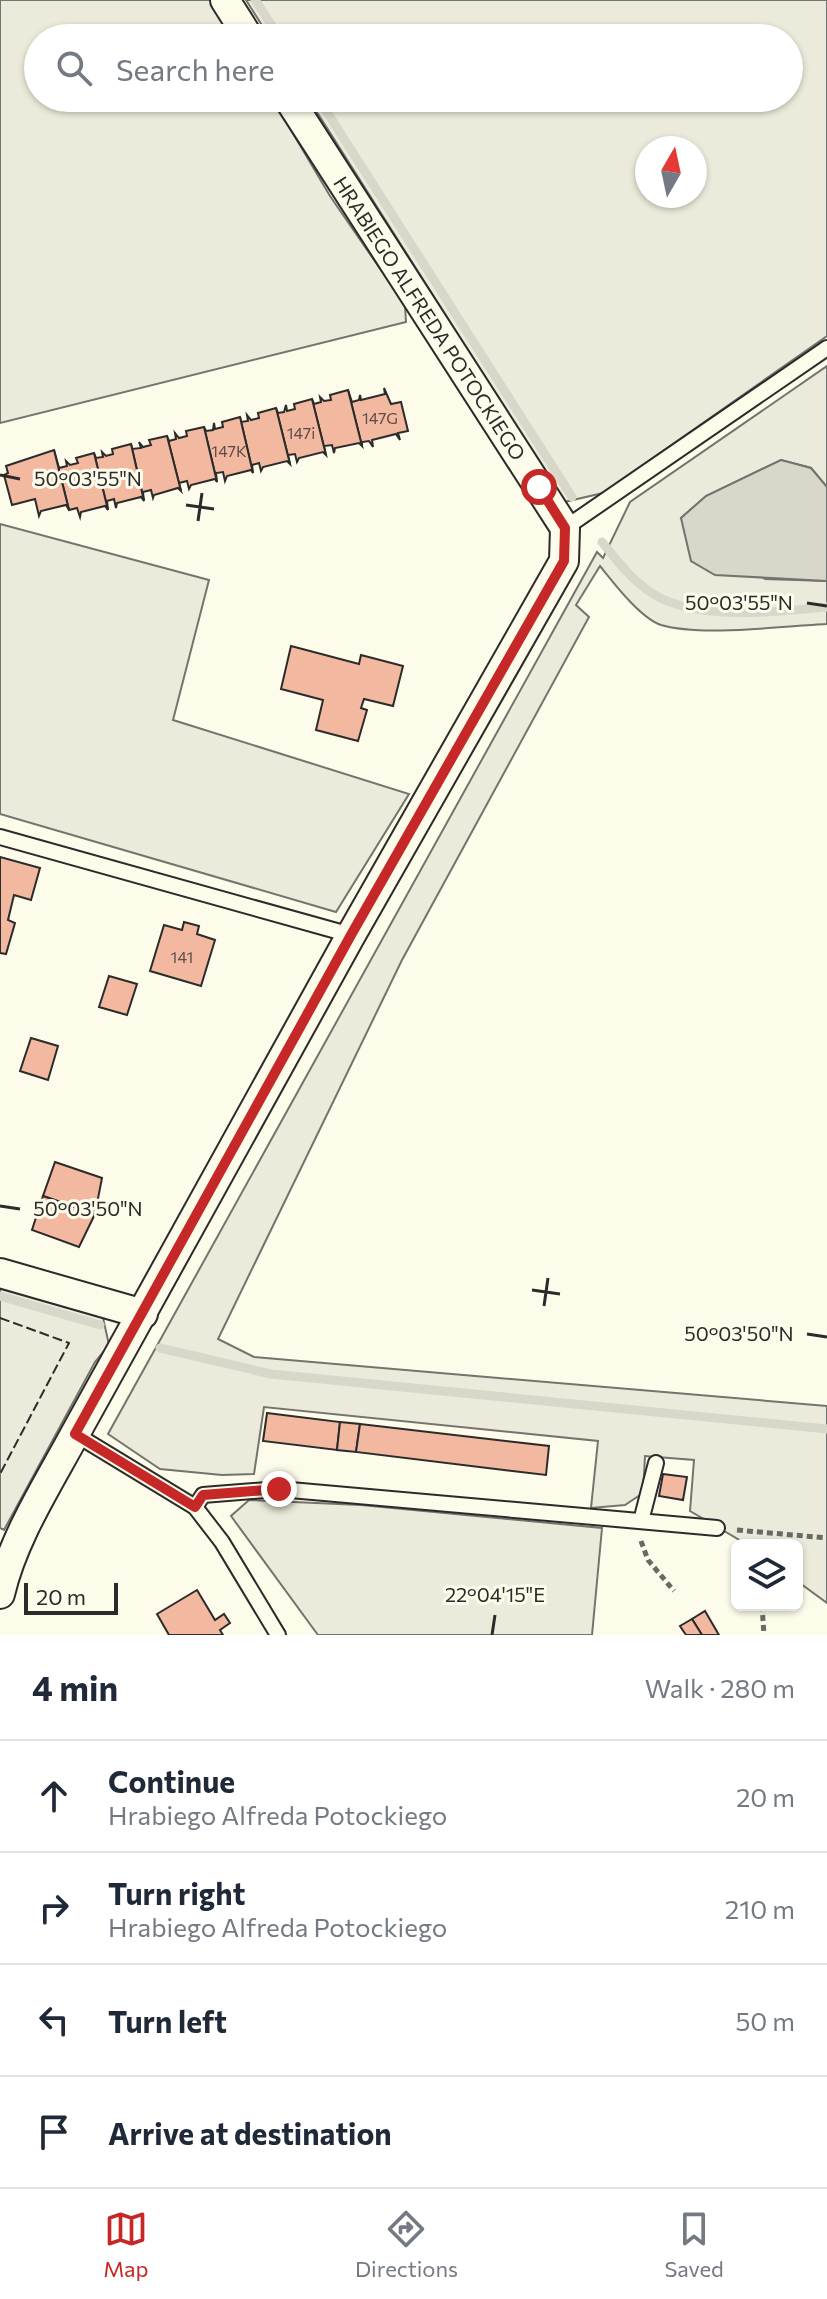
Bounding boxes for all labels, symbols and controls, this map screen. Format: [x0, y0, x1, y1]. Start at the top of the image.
search box [24, 24, 803, 112]
icon: search [52, 46, 96, 90]
text: Search here [116, 50, 275, 87]
north arrow [635, 136, 707, 208]
street label: HRABIEGO ALFREDA POTOCKIEGO [329, 172, 531, 464]
house number: 147G [362, 408, 398, 427]
house number: 147i [287, 423, 315, 442]
house number: 147K [211, 441, 247, 460]
text: 50°03'55"N [34, 466, 142, 490]
route start [521, 469, 557, 505]
text: 50°03'55"N [685, 590, 793, 614]
house number: 141 [171, 947, 193, 966]
text: 50°03'50"N [33, 1196, 143, 1220]
text: 50°03'50"N [684, 1321, 794, 1345]
route end [261, 1471, 297, 1507]
map controls [731, 1539, 803, 1611]
button: layers [731, 1539, 803, 1611]
scale bar [24, 1579, 118, 1615]
text: 22°04'15"E [445, 1582, 545, 1606]
text: 20 m [36, 1583, 86, 1610]
text: 4 min [32, 1666, 118, 1708]
text: Walk · 280 m [645, 1672, 795, 1703]
text: Continue [108, 1762, 235, 1799]
icon: ahead [32, 1774, 76, 1818]
text: 20 m [736, 1781, 795, 1812]
text: Hrabiego Alfreda Potockiego [108, 1799, 447, 1830]
text: Turn right [108, 1874, 245, 1911]
icon: right [32, 1886, 76, 1930]
text: 210 m [725, 1893, 795, 1924]
text: Hrabiego Alfreda Potockiego [108, 1911, 447, 1942]
icon: left [32, 1998, 76, 2042]
text: Turn left [108, 2002, 227, 2039]
text: 50 m [735, 2005, 795, 2036]
icon: arrive [32, 2110, 76, 2154]
text: Arrive at destination [108, 2114, 392, 2151]
tab: Map [103, 2207, 149, 2282]
tab: Directions [355, 2207, 458, 2282]
tab: Saved [664, 2207, 724, 2282]

